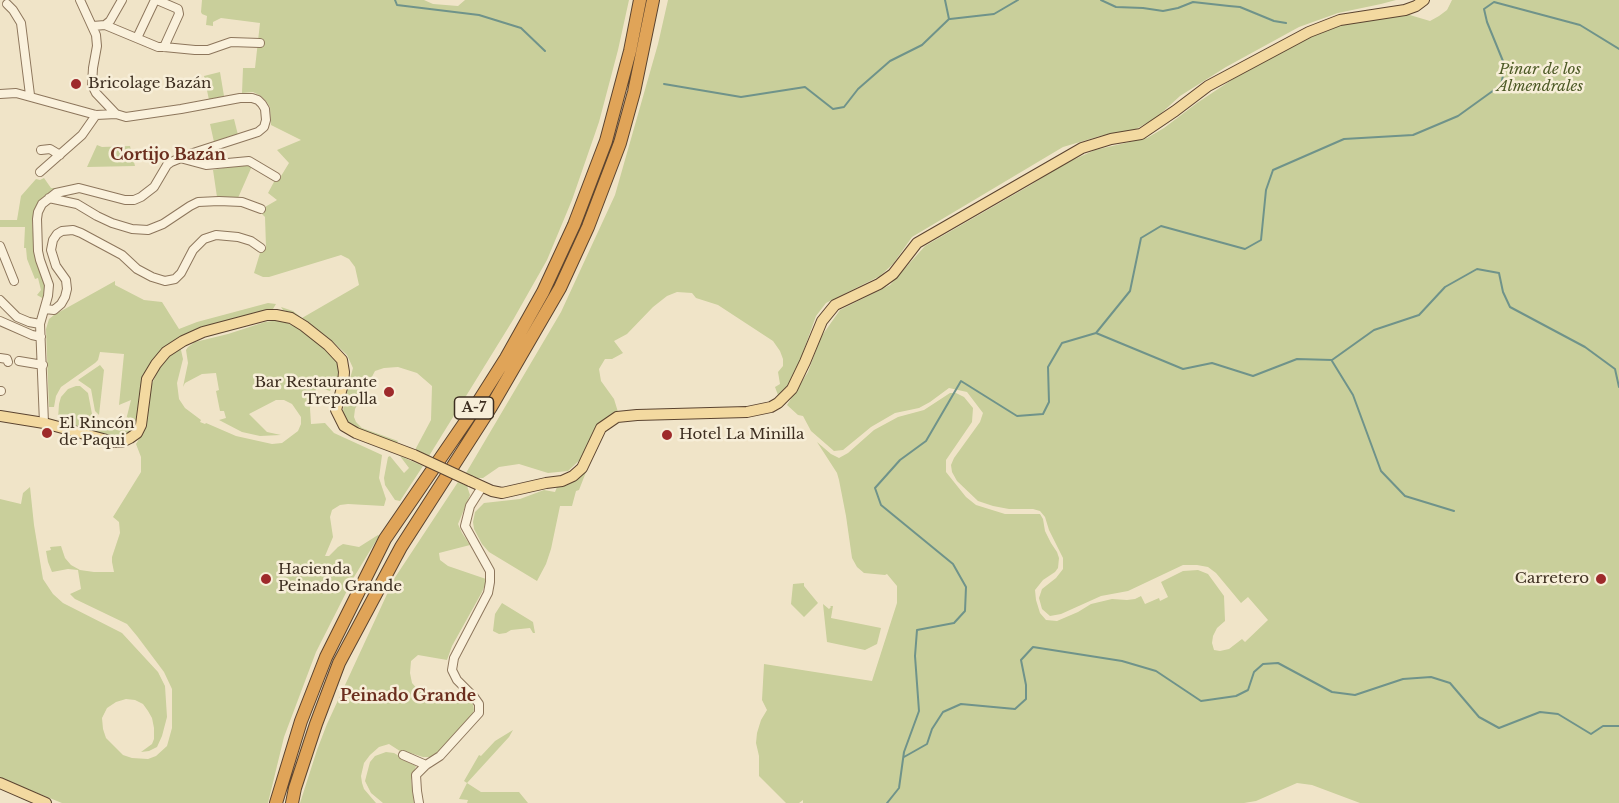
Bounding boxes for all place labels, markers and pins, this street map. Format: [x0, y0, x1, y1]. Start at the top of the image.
place label: Bricolage Bazán [88, 75, 211, 93]
marker: Bricolage Bazán [69, 77, 83, 91]
place label: Bar Restaurante Trepaolla [255, 374, 377, 409]
marker: Bar Restaurante Trepaolla [382, 385, 396, 399]
place label: El Rincón de Paqui [59, 415, 135, 450]
marker: El Rincón de Paqui [40, 426, 54, 440]
place label: Hotel La Minilla [679, 426, 804, 444]
marker: Hotel La Minilla [660, 428, 674, 442]
place label: Hacienda Peinado Grande [278, 561, 402, 596]
place label: Carretero [1515, 570, 1589, 588]
marker: Hacienda Peinado Grande [259, 572, 273, 586]
marker: Carretero [1594, 572, 1608, 586]

